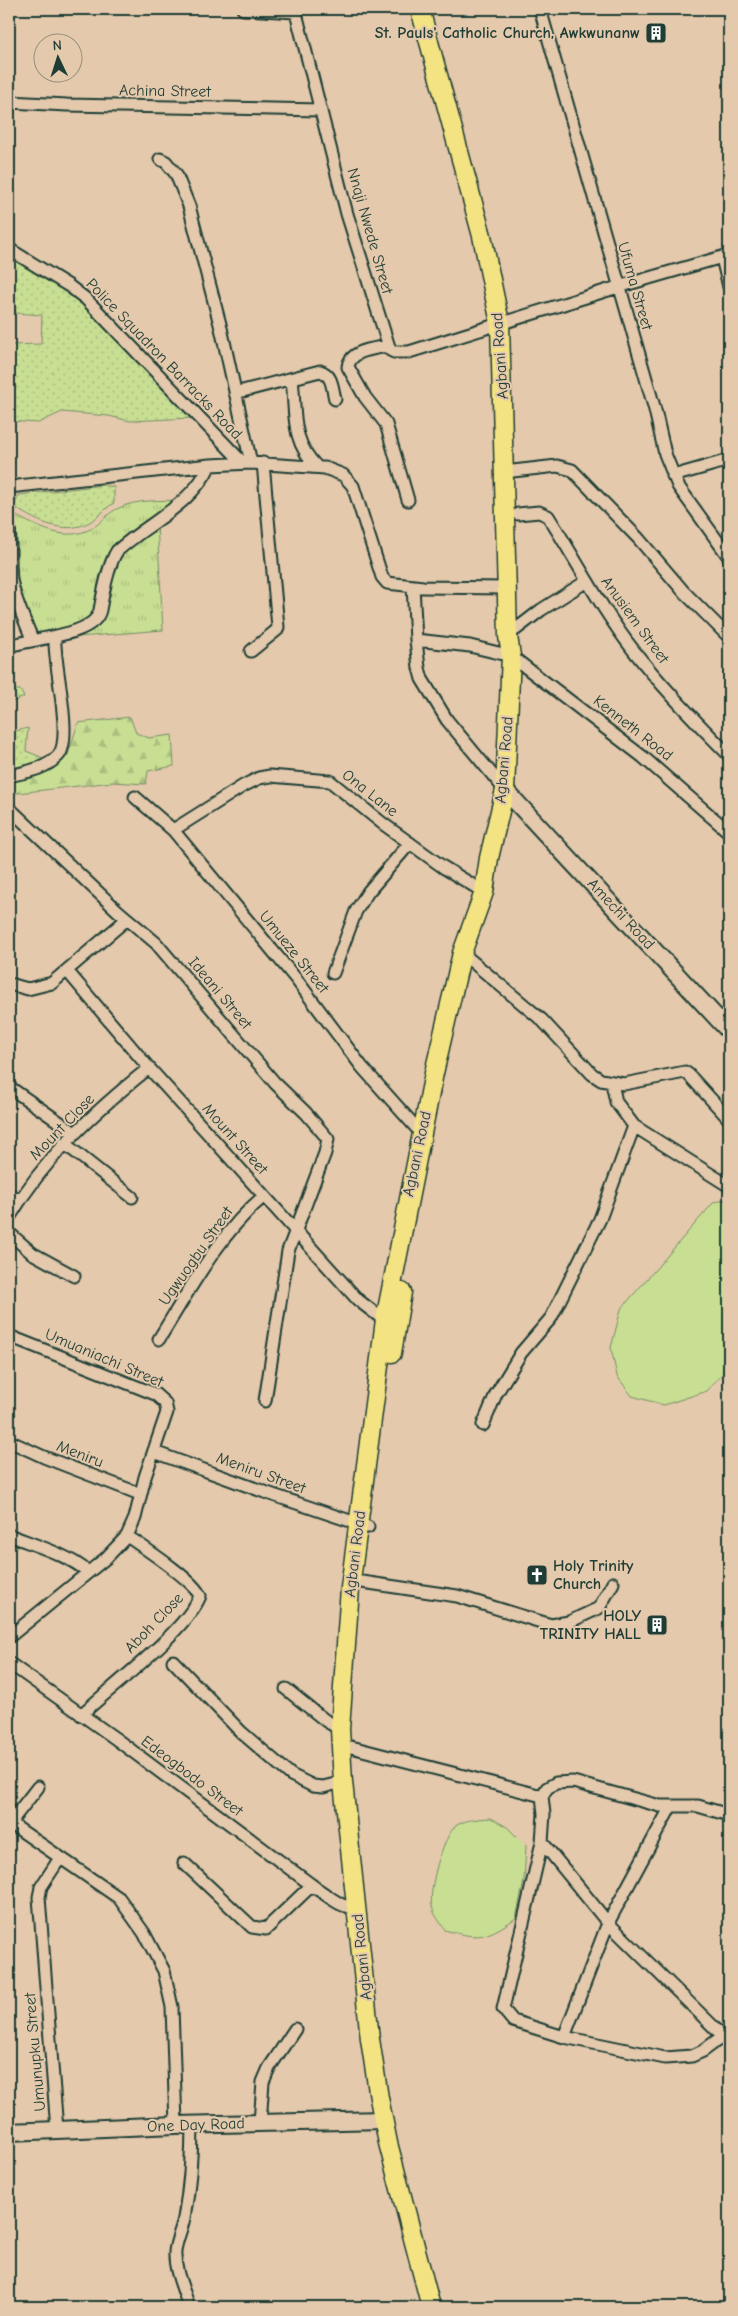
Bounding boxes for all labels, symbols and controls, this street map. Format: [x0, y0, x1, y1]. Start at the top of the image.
building icon: St. Pauls' Catholic Church, Awkwunanw [644, 21, 668, 45]
place label: St. Pauls' Catholic Church, Awkwunanw [375, 24, 640, 42]
north arrow [32, 32, 82, 82]
text: N [52, 37, 62, 54]
street label: Achina Street [119, 81, 211, 101]
street label: Nnaji Nwede Street [343, 166, 397, 296]
street label: Ufuma Street [614, 240, 656, 332]
street label: Police Squadron Barracks Road [82, 275, 246, 443]
street label: Agbani Road [488, 312, 512, 400]
street label: Anusiem Street [597, 573, 673, 667]
street label: Kenneth Road [590, 691, 676, 765]
street label: Agbani Road [491, 716, 517, 804]
street label: Ona Lane [339, 766, 401, 820]
street label: Amechi Road [584, 875, 658, 953]
street label: Umueze Street [255, 907, 333, 997]
street label: Ideani Street [185, 953, 256, 1033]
street label: Mount Close [26, 1090, 98, 1164]
street label: Mount Street [199, 1100, 272, 1178]
street label: Agbani Road [399, 1110, 435, 1198]
street label: Ugwuogbu Street [155, 1203, 237, 1309]
street label: Umuaniachi Street [42, 1325, 166, 1391]
street label: Meniru [54, 1437, 106, 1471]
street label: Meniru Street [214, 1448, 309, 1498]
street label: Agbani Road [341, 1510, 369, 1598]
place label: Holy Trinity Church [553, 1557, 634, 1593]
church icon: Holy Trinity Church [525, 1563, 549, 1587]
street label: Aboh Close [121, 1589, 187, 1657]
place label: HOLY TRINITY HALL [540, 1607, 642, 1643]
building icon: HOLY TRINITY HALL [645, 1613, 669, 1637]
street label: Edeogbodo Street [138, 1732, 247, 1820]
street label: Agbani Road [349, 1913, 375, 2001]
street label: Umunupku Street [21, 1991, 49, 2112]
street label: One Day Road [147, 2114, 245, 2136]

